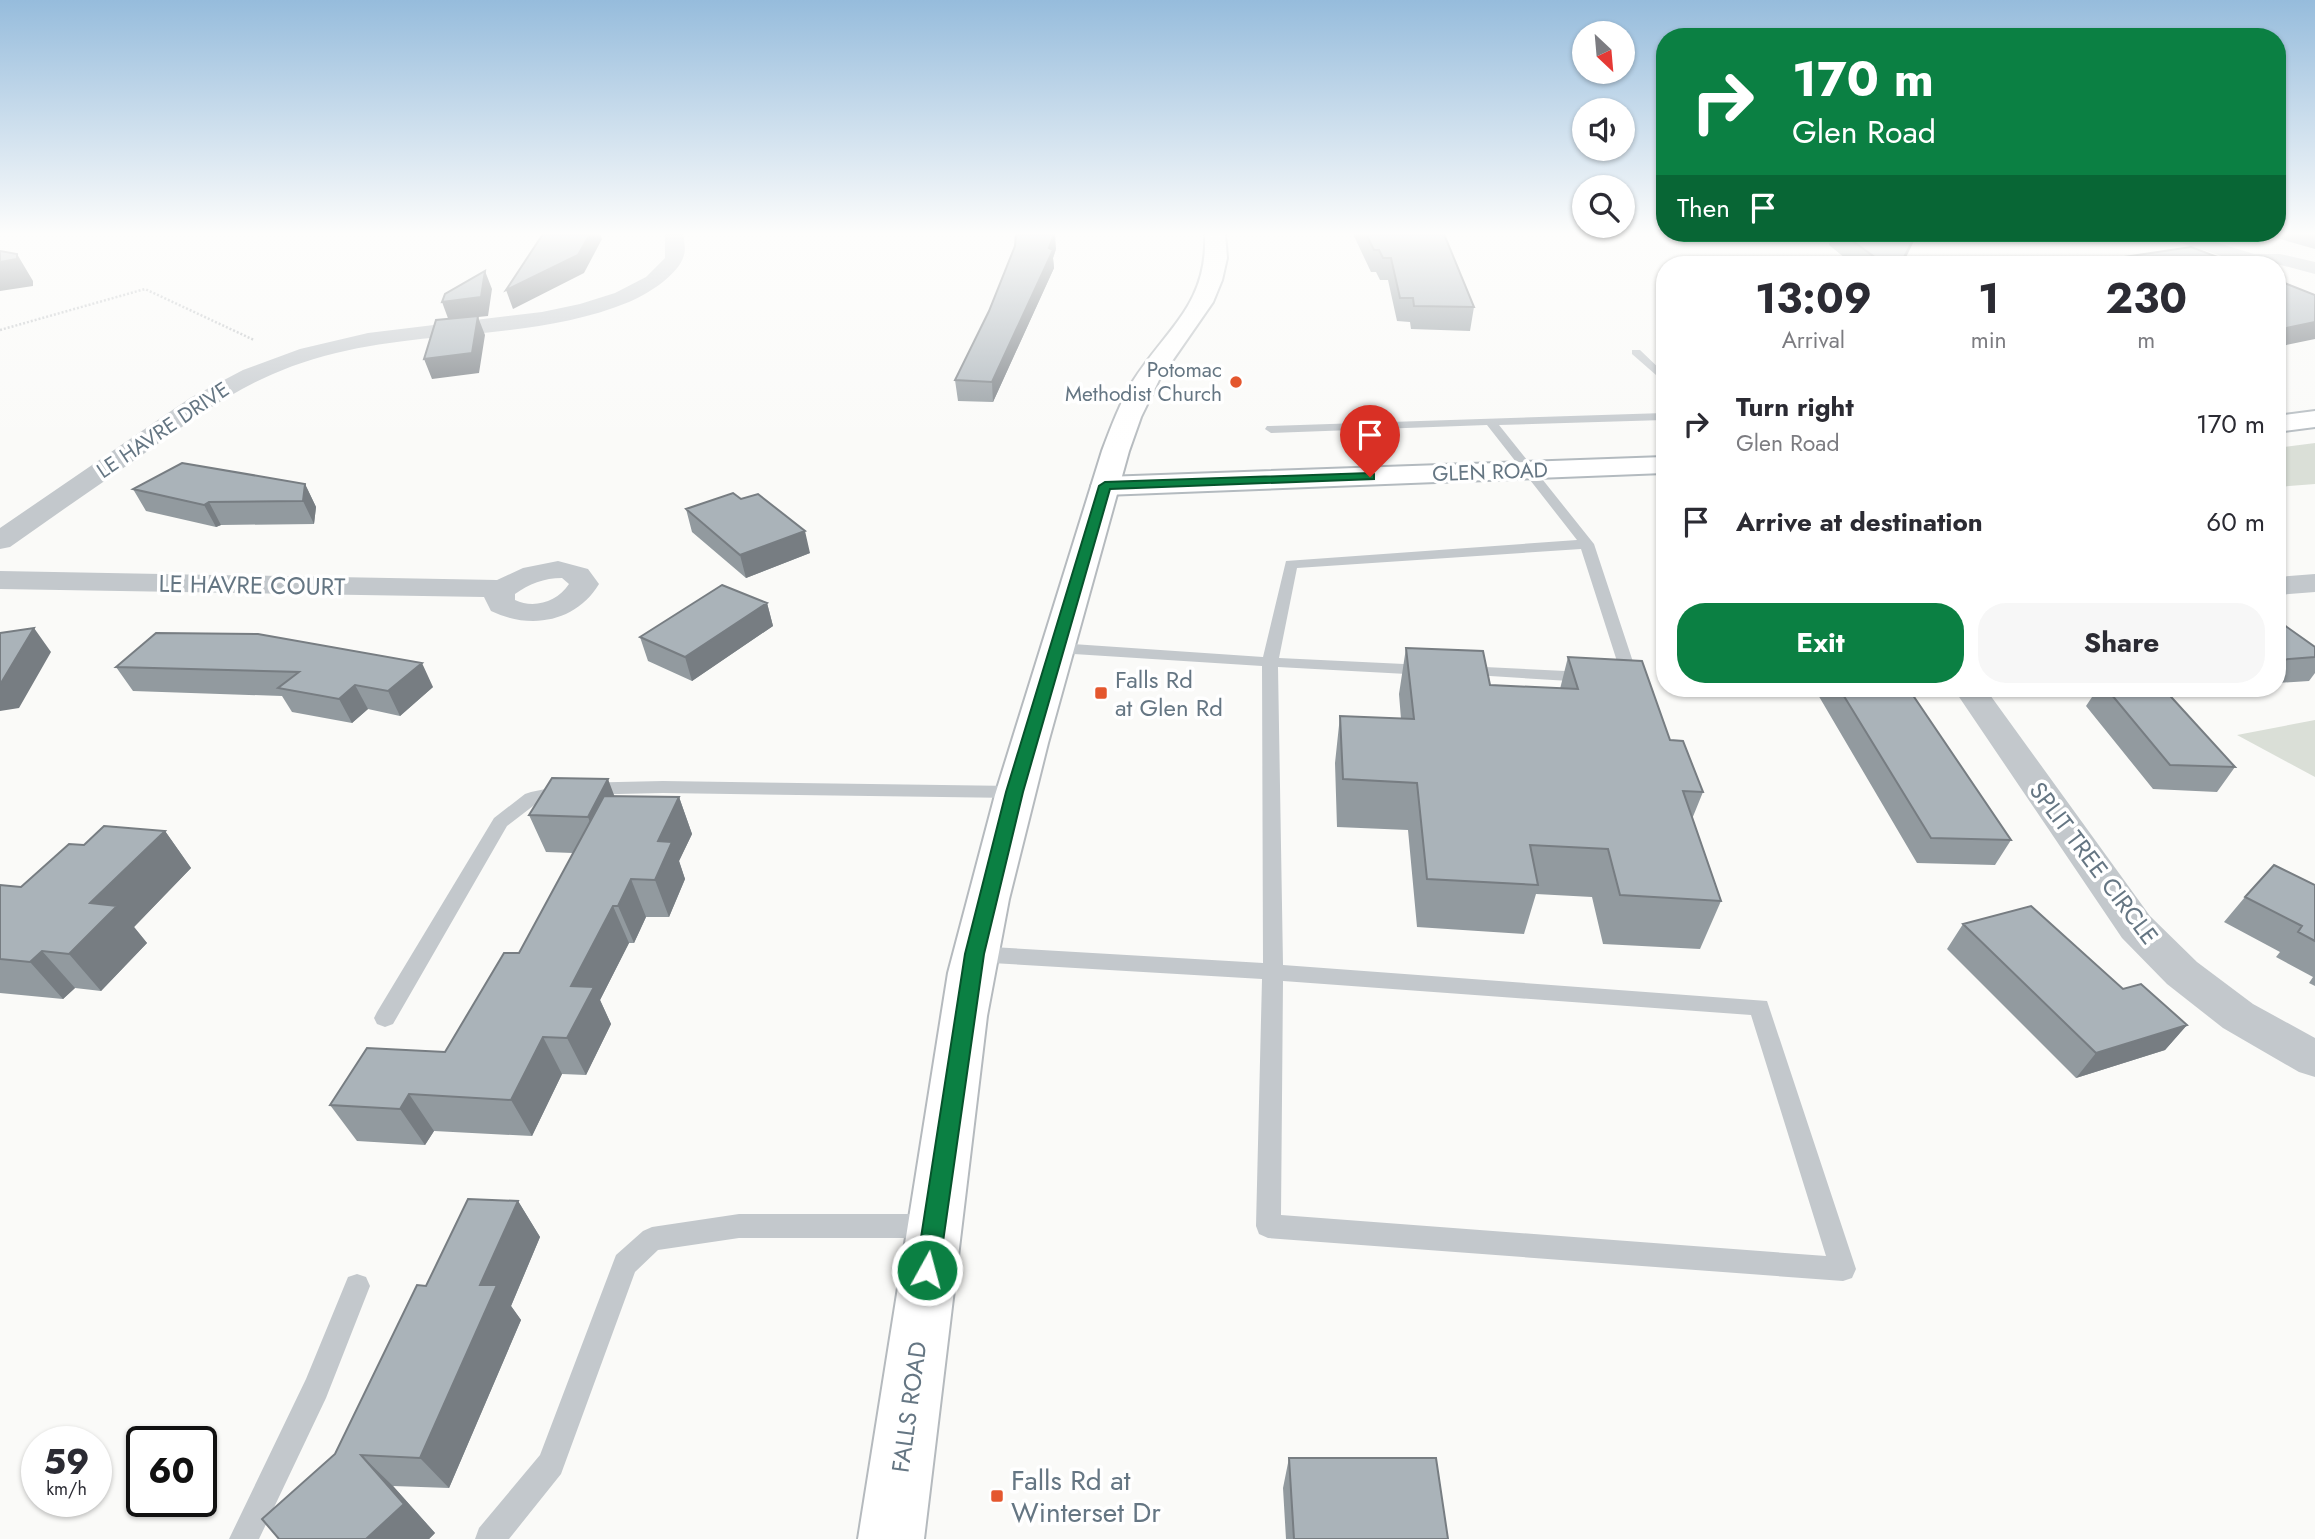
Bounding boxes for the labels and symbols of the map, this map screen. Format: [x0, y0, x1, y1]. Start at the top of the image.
north arrow [1572, 21, 1634, 84]
place label: Potomac Methodist Church [1065, 355, 1222, 409]
street label: LE HAVRE DRIVE [91, 374, 235, 486]
marker: Potomac Methodist Church [1228, 374, 1244, 390]
pin [1340, 405, 1400, 477]
street label: GLEN ROAD [1432, 455, 1548, 489]
street label: LE HAVRE COURT [158, 566, 346, 604]
place label: Falls Rd at Glen Rd [1115, 662, 1223, 725]
marker: Falls Rd at Glen Rd [1093, 685, 1109, 701]
street label: SPLIT TREE CIRCLE [2021, 774, 2167, 952]
position arrow [890, 1233, 964, 1307]
street label: FALLS ROAD [882, 1339, 936, 1475]
speed limit sign: 60 [126, 1426, 217, 1517]
place label: Falls Rd at Winterset Dr [1011, 1460, 1161, 1533]
marker: Falls Rd at Winterset Dr [989, 1488, 1005, 1504]

